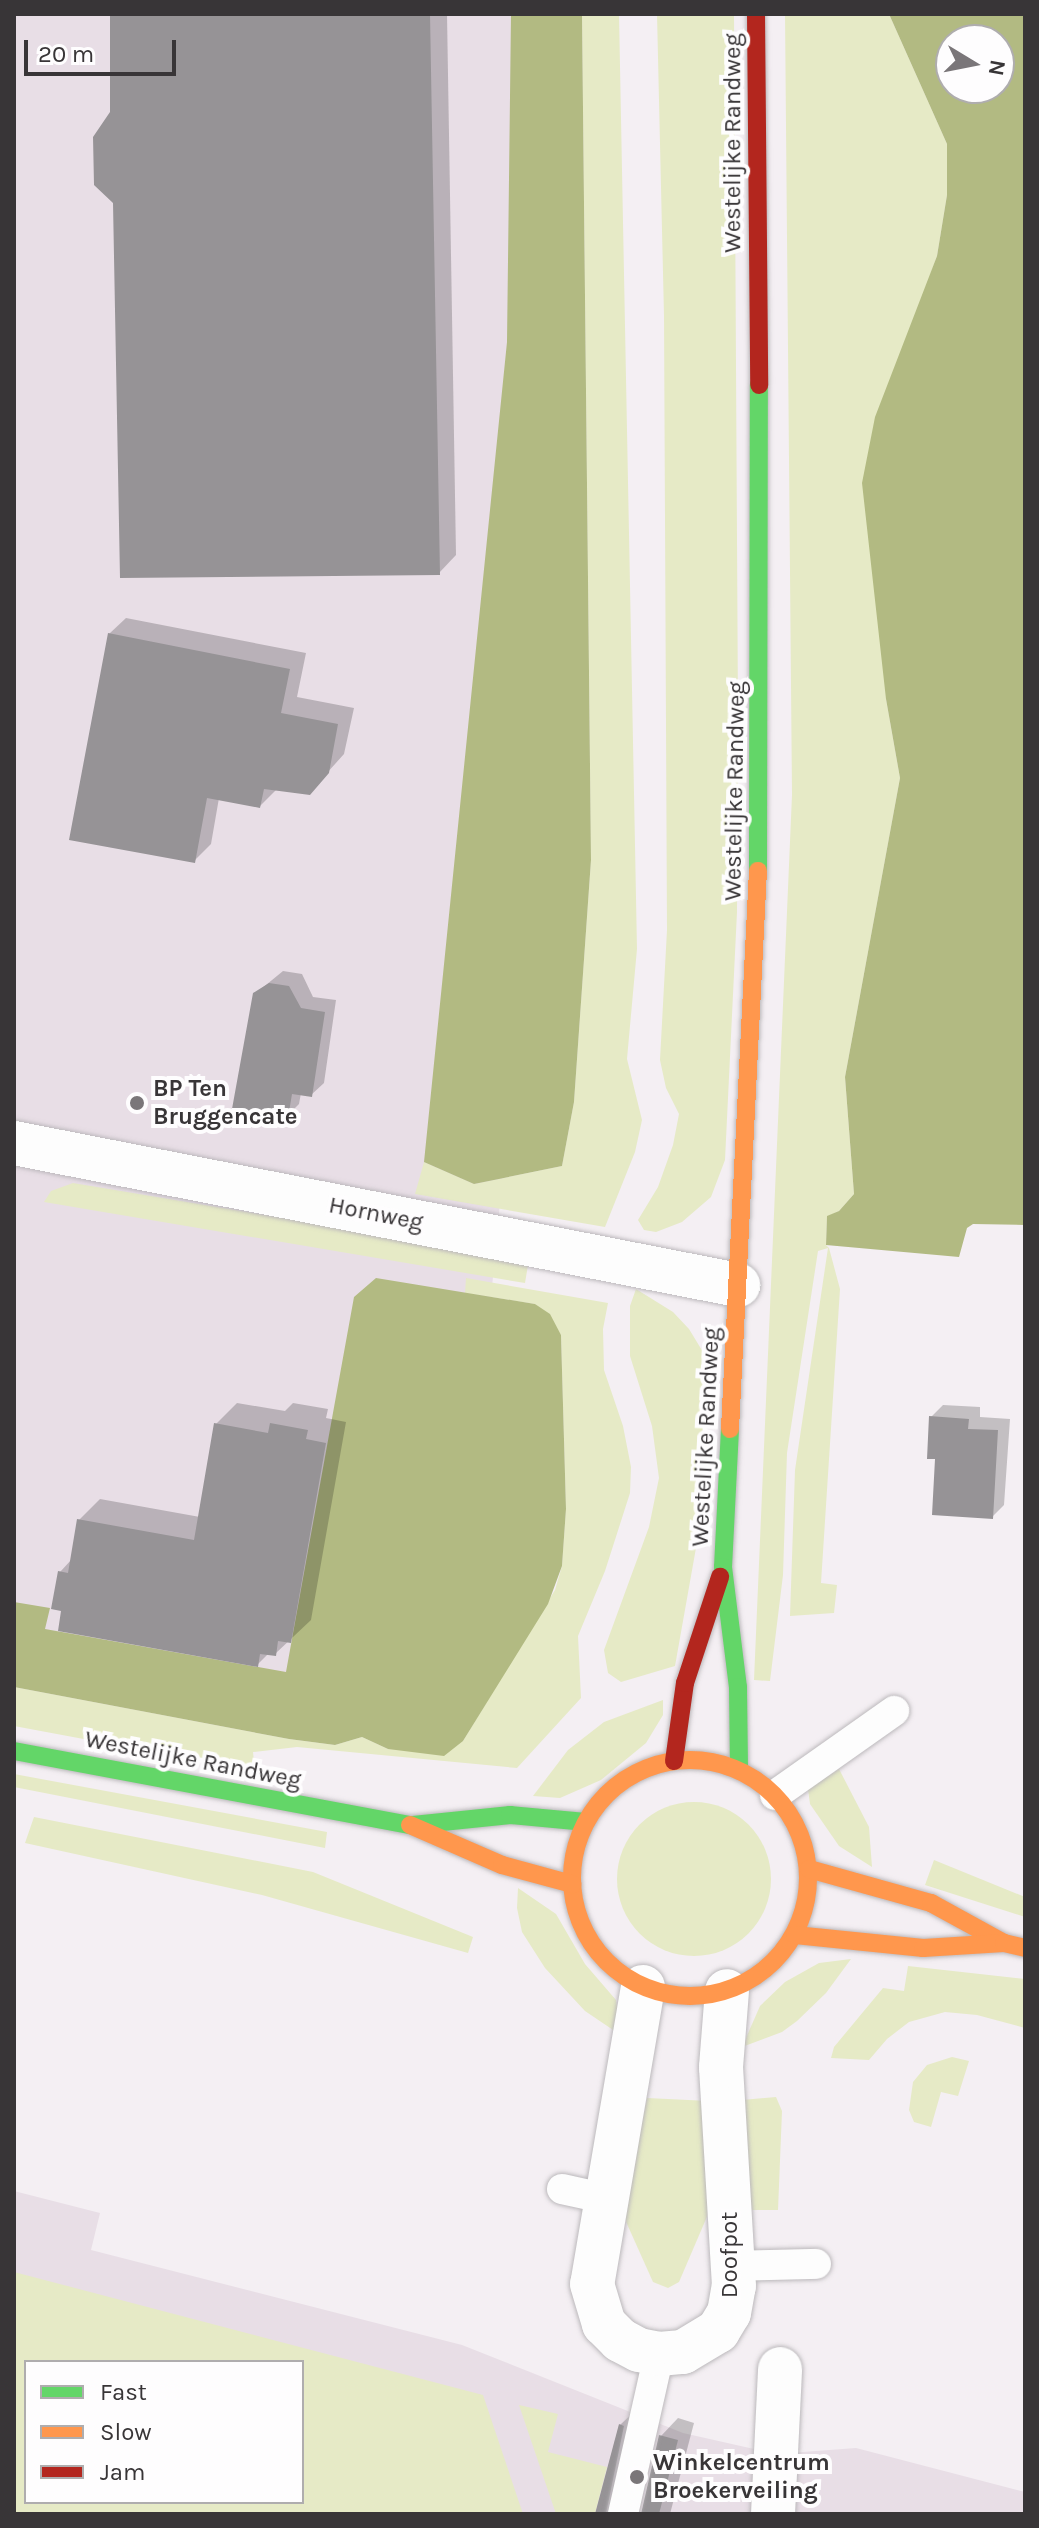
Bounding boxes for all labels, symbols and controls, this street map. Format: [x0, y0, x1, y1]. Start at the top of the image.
scale bar [28, 24, 180, 74]
north arrow [935, 24, 1015, 104]
street label: Westelijke Randweg [719, 33, 747, 253]
text: 20 m [38, 40, 94, 68]
text: N [982, 58, 1011, 78]
street label: Westelijke Randweg [719, 681, 751, 901]
place label: BP Ten Bruggencate [153, 1075, 298, 1131]
marker: BP Ten Bruggencate [128, 1094, 146, 1112]
street label: Hornweg [326, 1191, 426, 1237]
street label: Westelijke Randweg [686, 1327, 726, 1547]
street label: Westelijke Randweg [82, 1725, 304, 1795]
street label: Doofpot [716, 2212, 744, 2298]
legend [24, 2360, 304, 2504]
text: Fast [100, 2378, 147, 2406]
text: Slow [100, 2418, 152, 2446]
place label: Winkelcentrum Broekerveiling [653, 2449, 830, 2505]
text: Jam [100, 2458, 145, 2486]
marker: Winkelcentrum Broekerveiling [628, 2468, 646, 2486]

